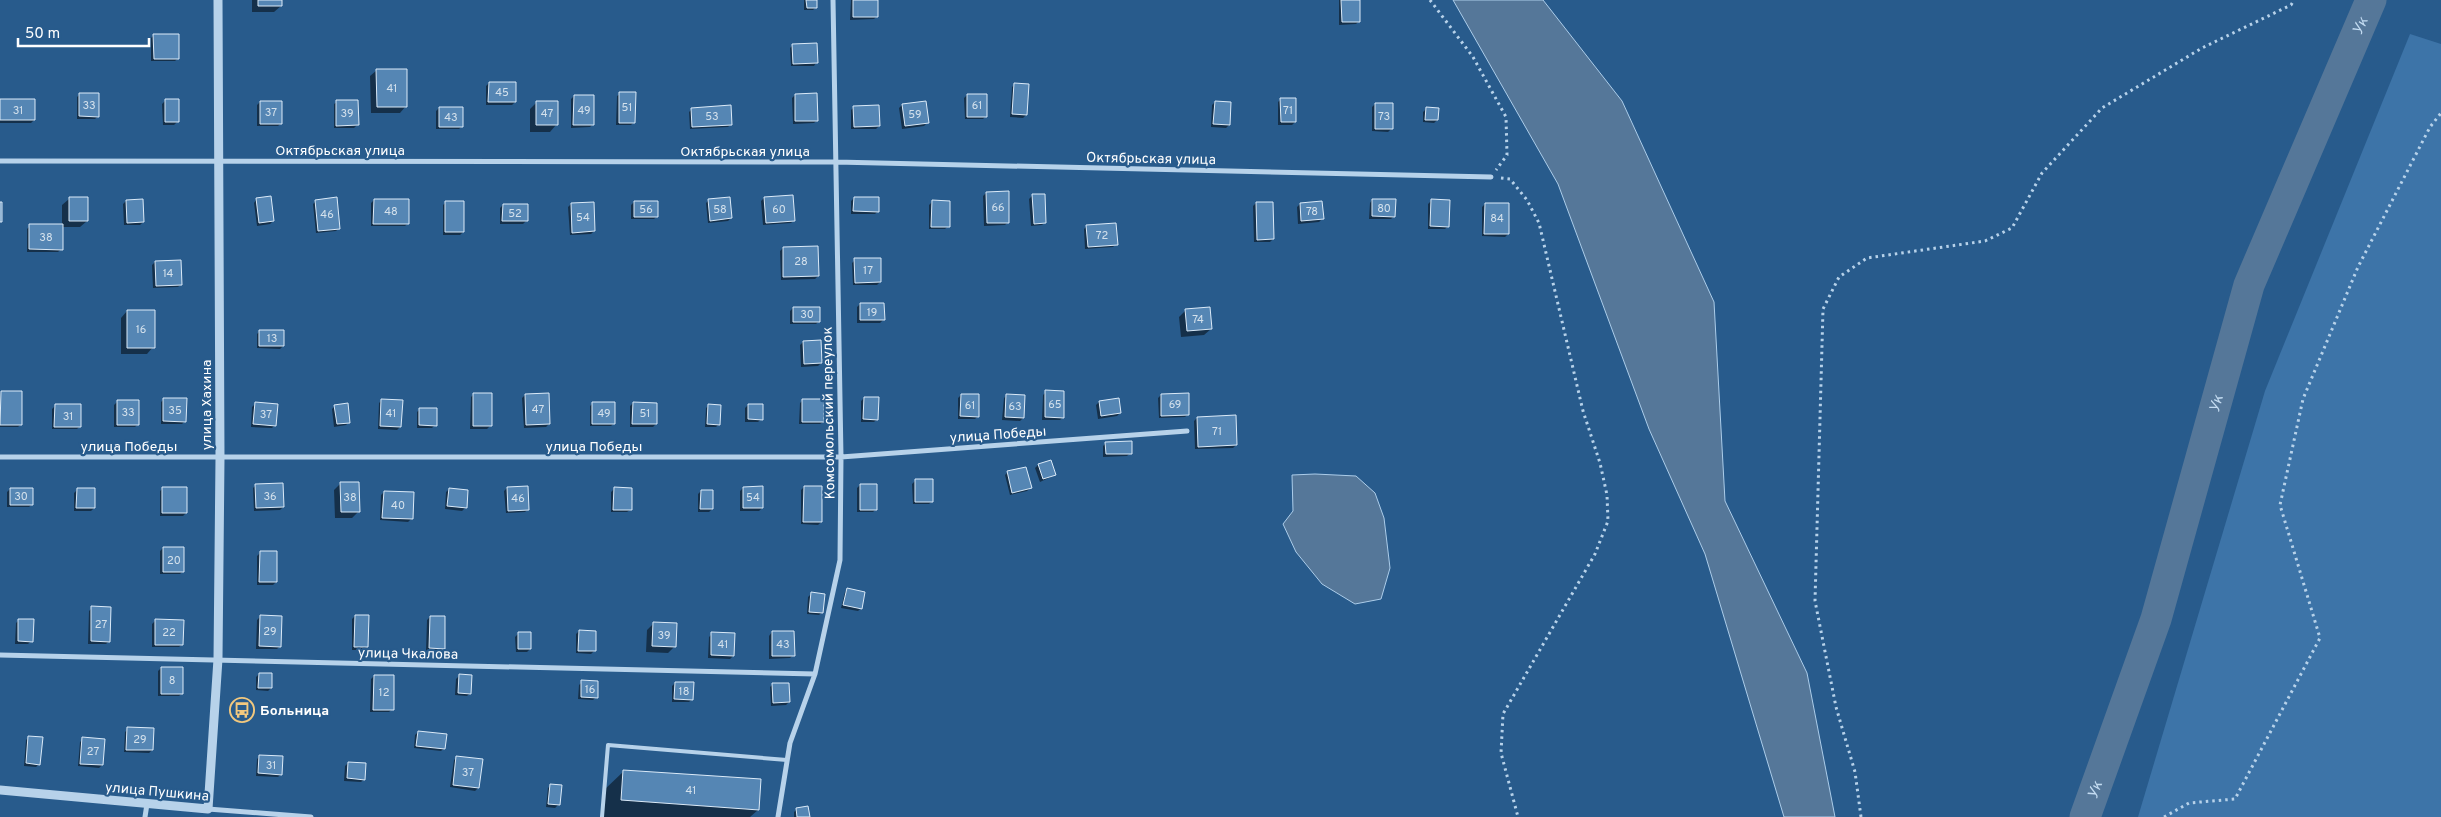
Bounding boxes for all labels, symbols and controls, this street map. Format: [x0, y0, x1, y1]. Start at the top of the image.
water label: Ук [2349, 14, 2374, 38]
scale bar [18, 15, 149, 47]
text: 50 m [25, 25, 60, 44]
house number: 41 [387, 82, 397, 96]
house number: 45 [495, 86, 509, 100]
house number: 33 [82, 99, 96, 113]
house number: 61 [972, 99, 982, 113]
house number: 51 [622, 101, 632, 115]
house number: 31 [13, 104, 23, 118]
house number: 49 [577, 104, 591, 118]
house number: 71 [1283, 104, 1293, 118]
house number: 37 [265, 106, 277, 120]
house number: 39 [341, 107, 353, 121]
house number: 47 [541, 107, 553, 121]
house number: 59 [908, 108, 922, 122]
house number: 53 [705, 110, 719, 124]
house number: 73 [1378, 110, 1390, 124]
house number: 43 [444, 111, 458, 125]
street label: Октябрьская улица [275, 143, 405, 160]
street label: Октябрьская улица [680, 144, 810, 161]
street label: Октябрьская улица [1086, 150, 1216, 169]
house number: 66 [991, 201, 1005, 215]
house number: 80 [1377, 202, 1391, 216]
house number: 56 [639, 203, 653, 217]
house number: 58 [713, 203, 727, 217]
house number: 60 [772, 203, 786, 217]
house number: 48 [384, 205, 398, 219]
house number: 78 [1306, 205, 1318, 219]
house number: 52 [508, 207, 522, 221]
house number: 46 [320, 208, 334, 222]
house number: 54 [576, 211, 590, 225]
house number: 84 [1490, 212, 1504, 226]
house number: 72 [1096, 229, 1108, 243]
house number: 38 [39, 231, 53, 245]
house number: 28 [794, 255, 808, 269]
house number: 17 [863, 264, 873, 278]
house number: 14 [163, 267, 174, 281]
house number: 19 [867, 306, 877, 320]
house number: 30 [800, 308, 814, 322]
house number: 74 [1192, 313, 1204, 327]
house number: 16 [136, 323, 146, 337]
street label: Комсомольский переулок [819, 327, 840, 499]
house number: 13 [267, 332, 277, 346]
street label: улица Хахина [199, 360, 216, 450]
water label: Ук [2206, 392, 2229, 415]
house number: 65 [1048, 398, 1062, 412]
house number: 69 [1169, 398, 1181, 412]
house number: 61 [965, 399, 975, 413]
house number: 63 [1008, 400, 1022, 414]
house number: 47 [532, 403, 544, 417]
house number: 35 [168, 404, 182, 418]
house number: 33 [121, 406, 135, 420]
house number: 41 [386, 407, 396, 421]
house number: 49 [597, 407, 611, 421]
house number: 51 [640, 407, 650, 421]
house number: 37 [260, 408, 272, 422]
house number: 31 [63, 410, 73, 424]
street label: улица Победы [949, 424, 1047, 447]
house number: 71 [1212, 425, 1222, 439]
street label: улица Победы [81, 439, 177, 456]
street label: улица Победы [546, 439, 642, 456]
house number: 30 [14, 490, 28, 504]
house number: 36 [263, 490, 277, 504]
house number: 38 [343, 491, 357, 505]
house number: 54 [746, 491, 760, 505]
house number: 46 [511, 492, 525, 506]
house number: 40 [391, 499, 405, 513]
house number: 20 [167, 554, 181, 568]
house number: 27 [95, 618, 107, 632]
house number: 29 [263, 625, 277, 639]
house number: 22 [162, 626, 176, 640]
house number: 39 [658, 629, 670, 643]
house number: 41 [718, 638, 728, 652]
house number: 43 [776, 638, 790, 652]
street label: улица Чкалова [358, 645, 458, 664]
house number: 8 [169, 674, 175, 688]
house number: 16 [585, 683, 595, 697]
house number: 18 [679, 685, 689, 699]
house number: 12 [379, 686, 389, 700]
bus stop icon: Больница [229, 697, 255, 723]
place label: Больница [260, 703, 329, 720]
house number: 29 [133, 733, 147, 747]
house number: 27 [87, 745, 99, 759]
house number: 31 [266, 759, 276, 773]
house number: 37 [462, 766, 474, 780]
water label: Ук [2084, 778, 2108, 802]
street label: улица Пушкина [104, 779, 210, 806]
house number: 41 [686, 784, 696, 798]

